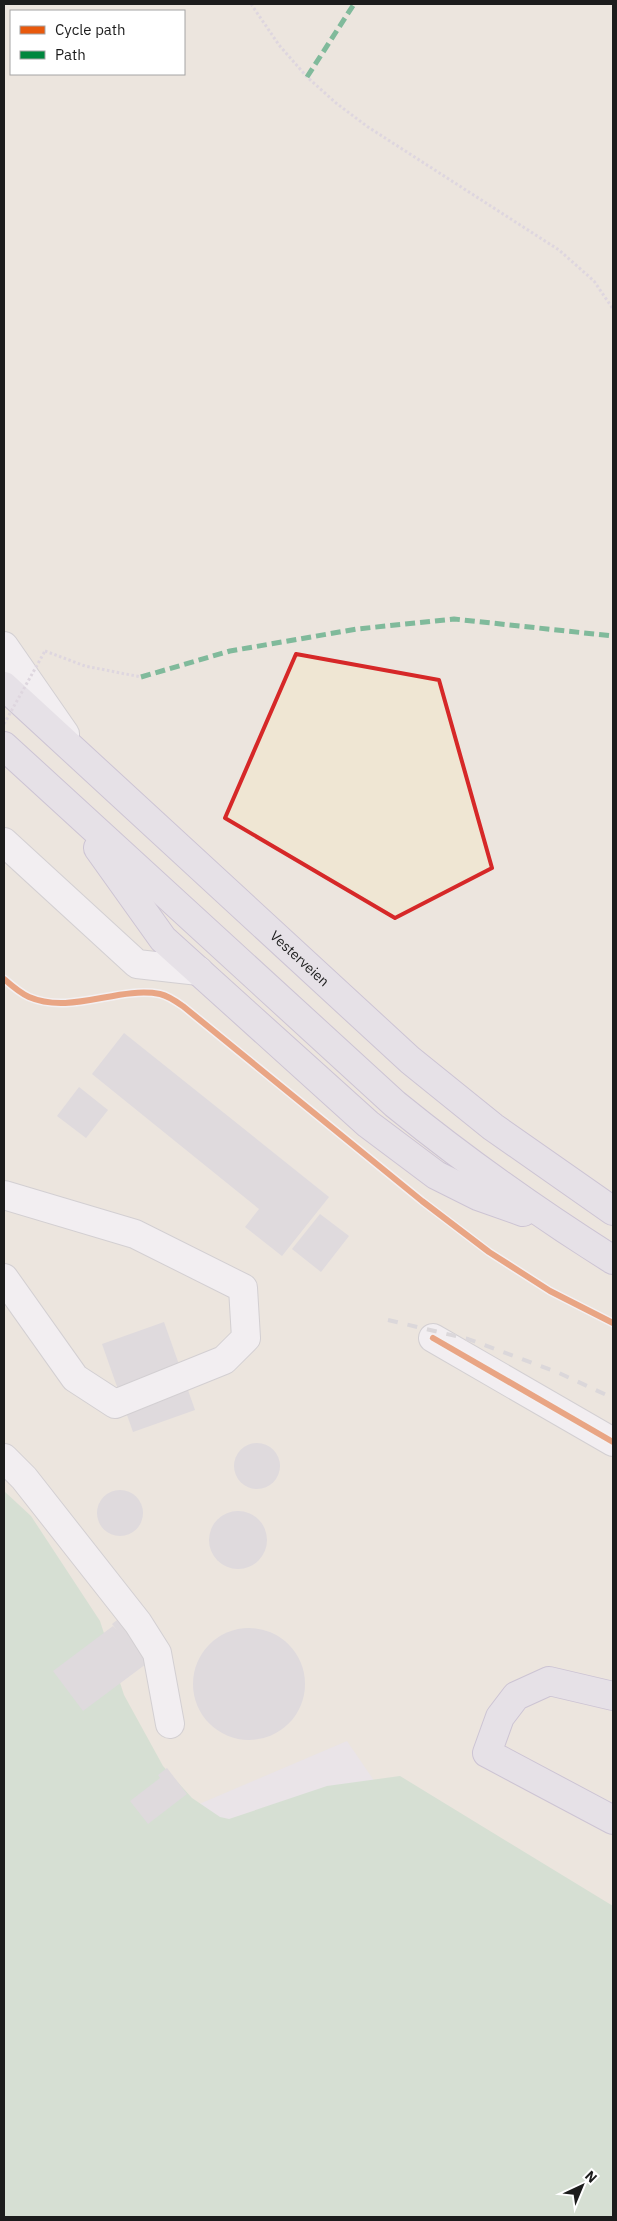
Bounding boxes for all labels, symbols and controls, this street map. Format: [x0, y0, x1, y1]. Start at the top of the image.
legend [10, 10, 185, 75]
text: Cycle path [55, 20, 126, 39]
text: Path [55, 45, 86, 64]
street label: Vesterveien [266, 927, 333, 990]
north arrow [557, 2161, 607, 2211]
text: N [581, 2167, 601, 2187]

